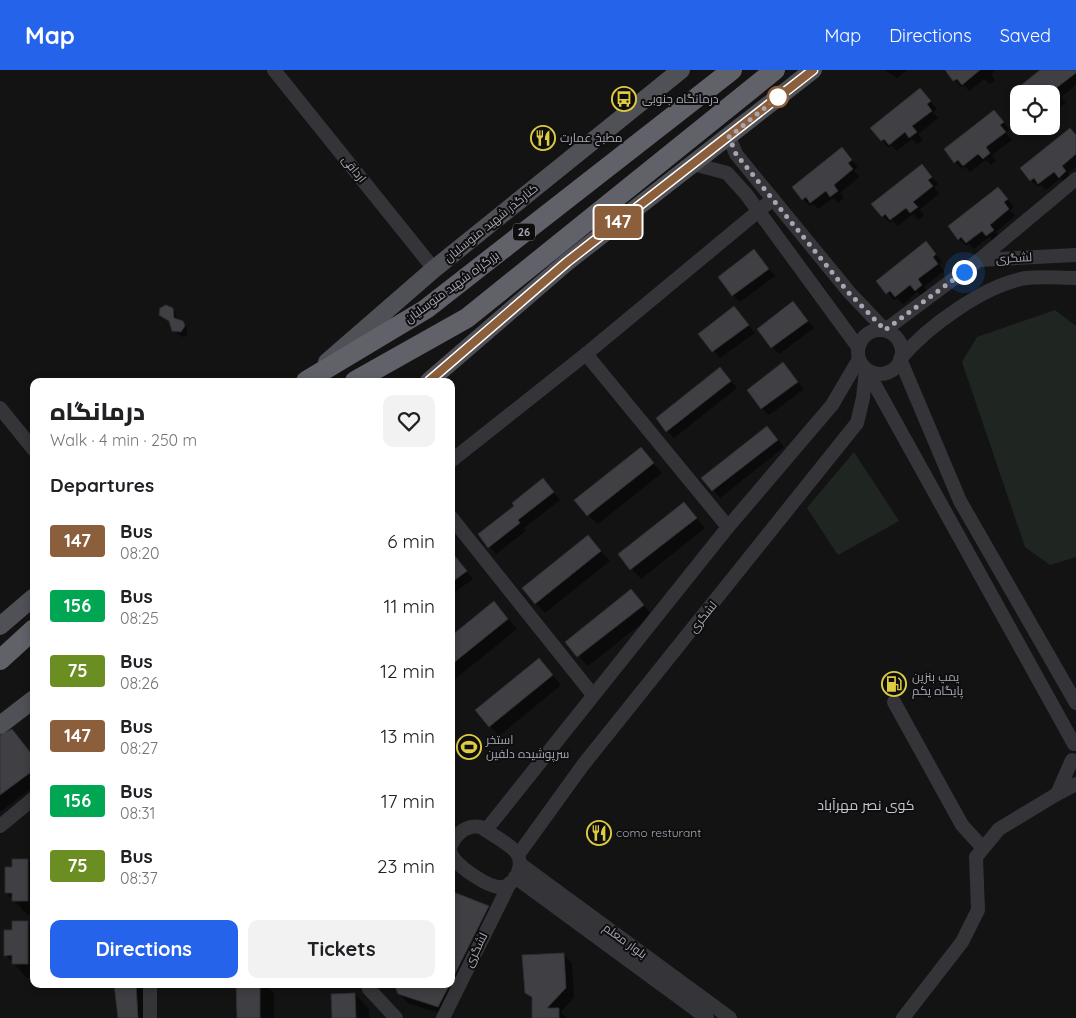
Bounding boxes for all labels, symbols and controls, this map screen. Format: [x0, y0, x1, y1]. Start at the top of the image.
text: Map [25, 20, 75, 50]
text: Map [824, 24, 861, 47]
text: Directions [889, 24, 972, 47]
text: Saved [1000, 24, 1051, 47]
map controls [1010, 85, 1060, 135]
button: locate [1010, 85, 1060, 135]
bus stop icon: درمانگاه جنوبی [611, 86, 637, 112]
unlabelled marker [767, 86, 789, 108]
place label: درمانگاه جنوبی [642, 91, 719, 106]
restaurant icon: مطبخ عمارت [530, 125, 556, 151]
place label: مطبخ عمارت [560, 130, 622, 146]
street label: ارداقی [339, 152, 370, 185]
street label: کنارگذر شهید متوسلیان [441, 180, 541, 265]
line badge: 147 [589, 206, 647, 238]
text: 147 [605, 210, 631, 233]
road number: 26 [513, 224, 535, 240]
street label: بزرگراه شهید متوسلیان [402, 247, 502, 326]
street label: لشگری [995, 249, 1033, 266]
your location [952, 260, 977, 285]
button: heart [383, 395, 435, 447]
text: درمانگاه [50, 396, 145, 426]
text: Walk · 4 min · 250 m [50, 430, 197, 450]
text: Departures [50, 473, 154, 497]
text: Bus [120, 519, 153, 543]
text: 147 [64, 529, 91, 552]
text: 6 min [387, 529, 435, 553]
text: 08:20 [120, 543, 160, 563]
text: Bus [120, 584, 153, 608]
text: 156 [64, 594, 91, 617]
text: 11 min [383, 594, 435, 618]
street label: لشگری [685, 598, 720, 636]
text: 08:25 [120, 608, 159, 628]
text: Bus [120, 649, 153, 673]
text: 75 [67, 659, 88, 682]
text: 12 min [380, 659, 435, 683]
place label: پمپ بنزين پايگاه يكم [912, 669, 964, 700]
fuel station icon: پمپ بنزين پايگاه يكم [881, 671, 907, 697]
text: 08:26 [120, 673, 159, 693]
text: Bus [120, 714, 153, 738]
text: 147 [64, 724, 91, 747]
text: 13 min [380, 724, 435, 748]
place label: استخر سرپوشیده دلفین [485, 732, 569, 763]
sports icon: استخر سرپوشیده دلفین [456, 734, 482, 760]
text: 08:27 [120, 738, 158, 758]
text: Bus [120, 779, 153, 803]
text: 156 [64, 789, 91, 812]
text: 17 min [381, 789, 435, 813]
district label: کوی نصر مهرآباد [817, 796, 915, 814]
text: 08:31 [120, 803, 155, 823]
restaurant icon: como resturant [586, 820, 612, 846]
place label: como resturant [616, 825, 701, 840]
text: Bus [120, 844, 153, 868]
text: 75 [67, 854, 88, 877]
text: 23 min [377, 854, 435, 878]
text: 08:37 [120, 868, 158, 888]
button: Directions [50, 920, 238, 978]
button: Tickets [248, 920, 435, 978]
street label: بلوار معلم [600, 920, 650, 962]
street label: لشگری [461, 930, 490, 969]

